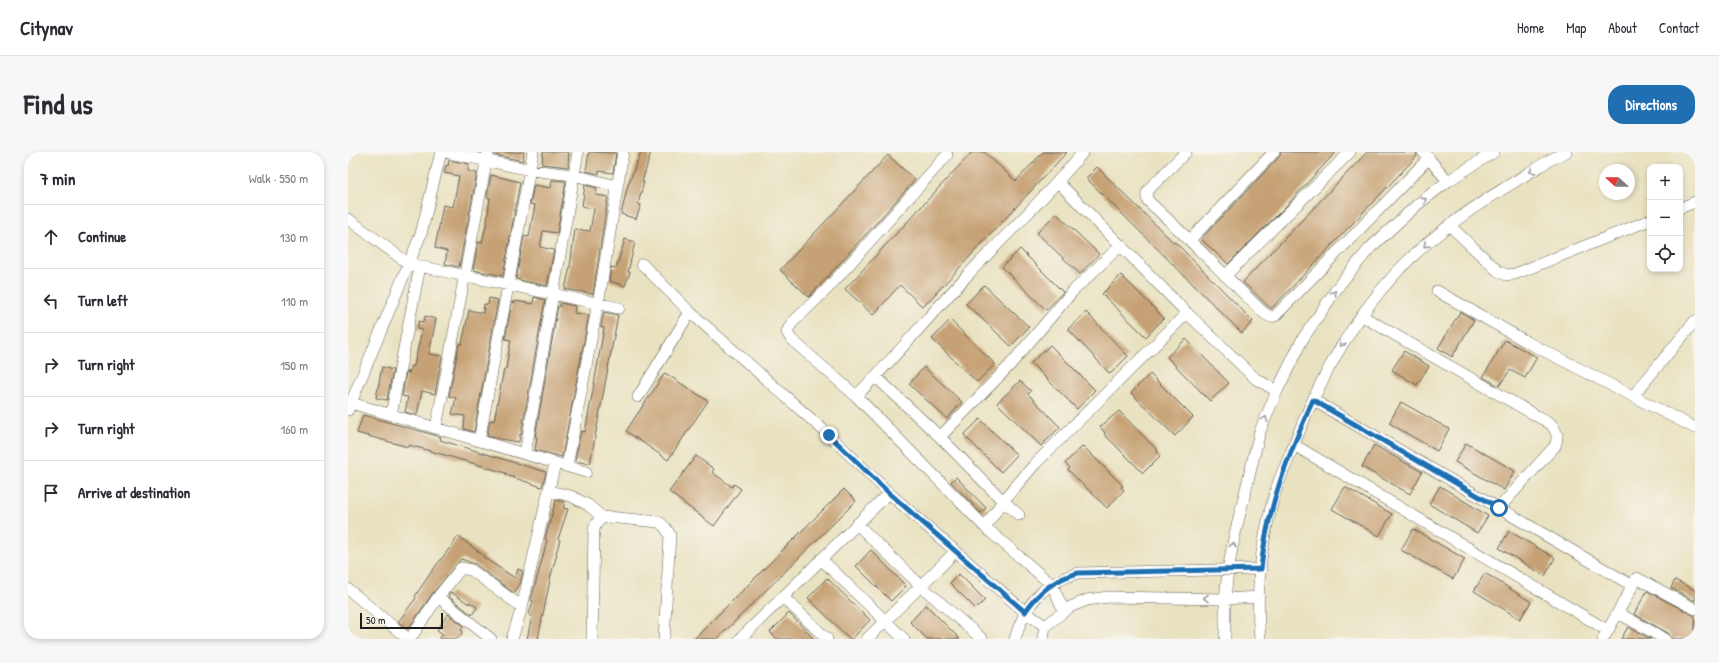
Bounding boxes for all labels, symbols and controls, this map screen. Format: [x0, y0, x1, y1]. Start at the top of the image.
text: Citynav [20, 15, 73, 41]
text: Home [1517, 18, 1544, 37]
text: Map [1566, 18, 1586, 37]
text: About [1608, 18, 1637, 37]
text: Contact [1659, 18, 1699, 37]
text: Find us [24, 85, 93, 123]
button: Directions [1608, 85, 1695, 124]
north arrow [1599, 164, 1635, 200]
map controls [1647, 164, 1683, 272]
button: + [1647, 164, 1683, 200]
one-way arrow [1529, 166, 1536, 173]
text: 7 min [40, 167, 75, 190]
text: Walk · 550 m [249, 169, 308, 187]
one-way arrow [1419, 197, 1426, 204]
button: − [1647, 200, 1683, 236]
icon: ahead [40, 226, 62, 248]
text: Continue [78, 226, 126, 247]
text: 130 m [280, 228, 308, 246]
button: locate [1647, 236, 1683, 272]
one-way arrow [1423, 241, 1431, 248]
icon: left [40, 290, 62, 312]
text: Turn left [78, 290, 128, 311]
one-way arrow [1329, 290, 1336, 297]
text: 110 m [281, 292, 308, 310]
one-way arrow [1340, 340, 1347, 347]
icon: right [40, 354, 62, 376]
text: Turn right [78, 354, 134, 375]
text: 150 m [280, 356, 308, 374]
one-way arrow [1261, 415, 1269, 422]
icon: right [40, 418, 62, 440]
text: Turn right [78, 418, 134, 439]
text: 160 m [280, 420, 308, 438]
route end [820, 426, 838, 444]
icon: arrive [40, 482, 62, 504]
text: Arrive at destination [78, 482, 190, 503]
route start [1490, 499, 1508, 517]
one-way arrow [1228, 541, 1236, 548]
one-way arrow [1203, 594, 1209, 603]
scale bar [360, 611, 443, 630]
text: 50 m [366, 613, 386, 627]

